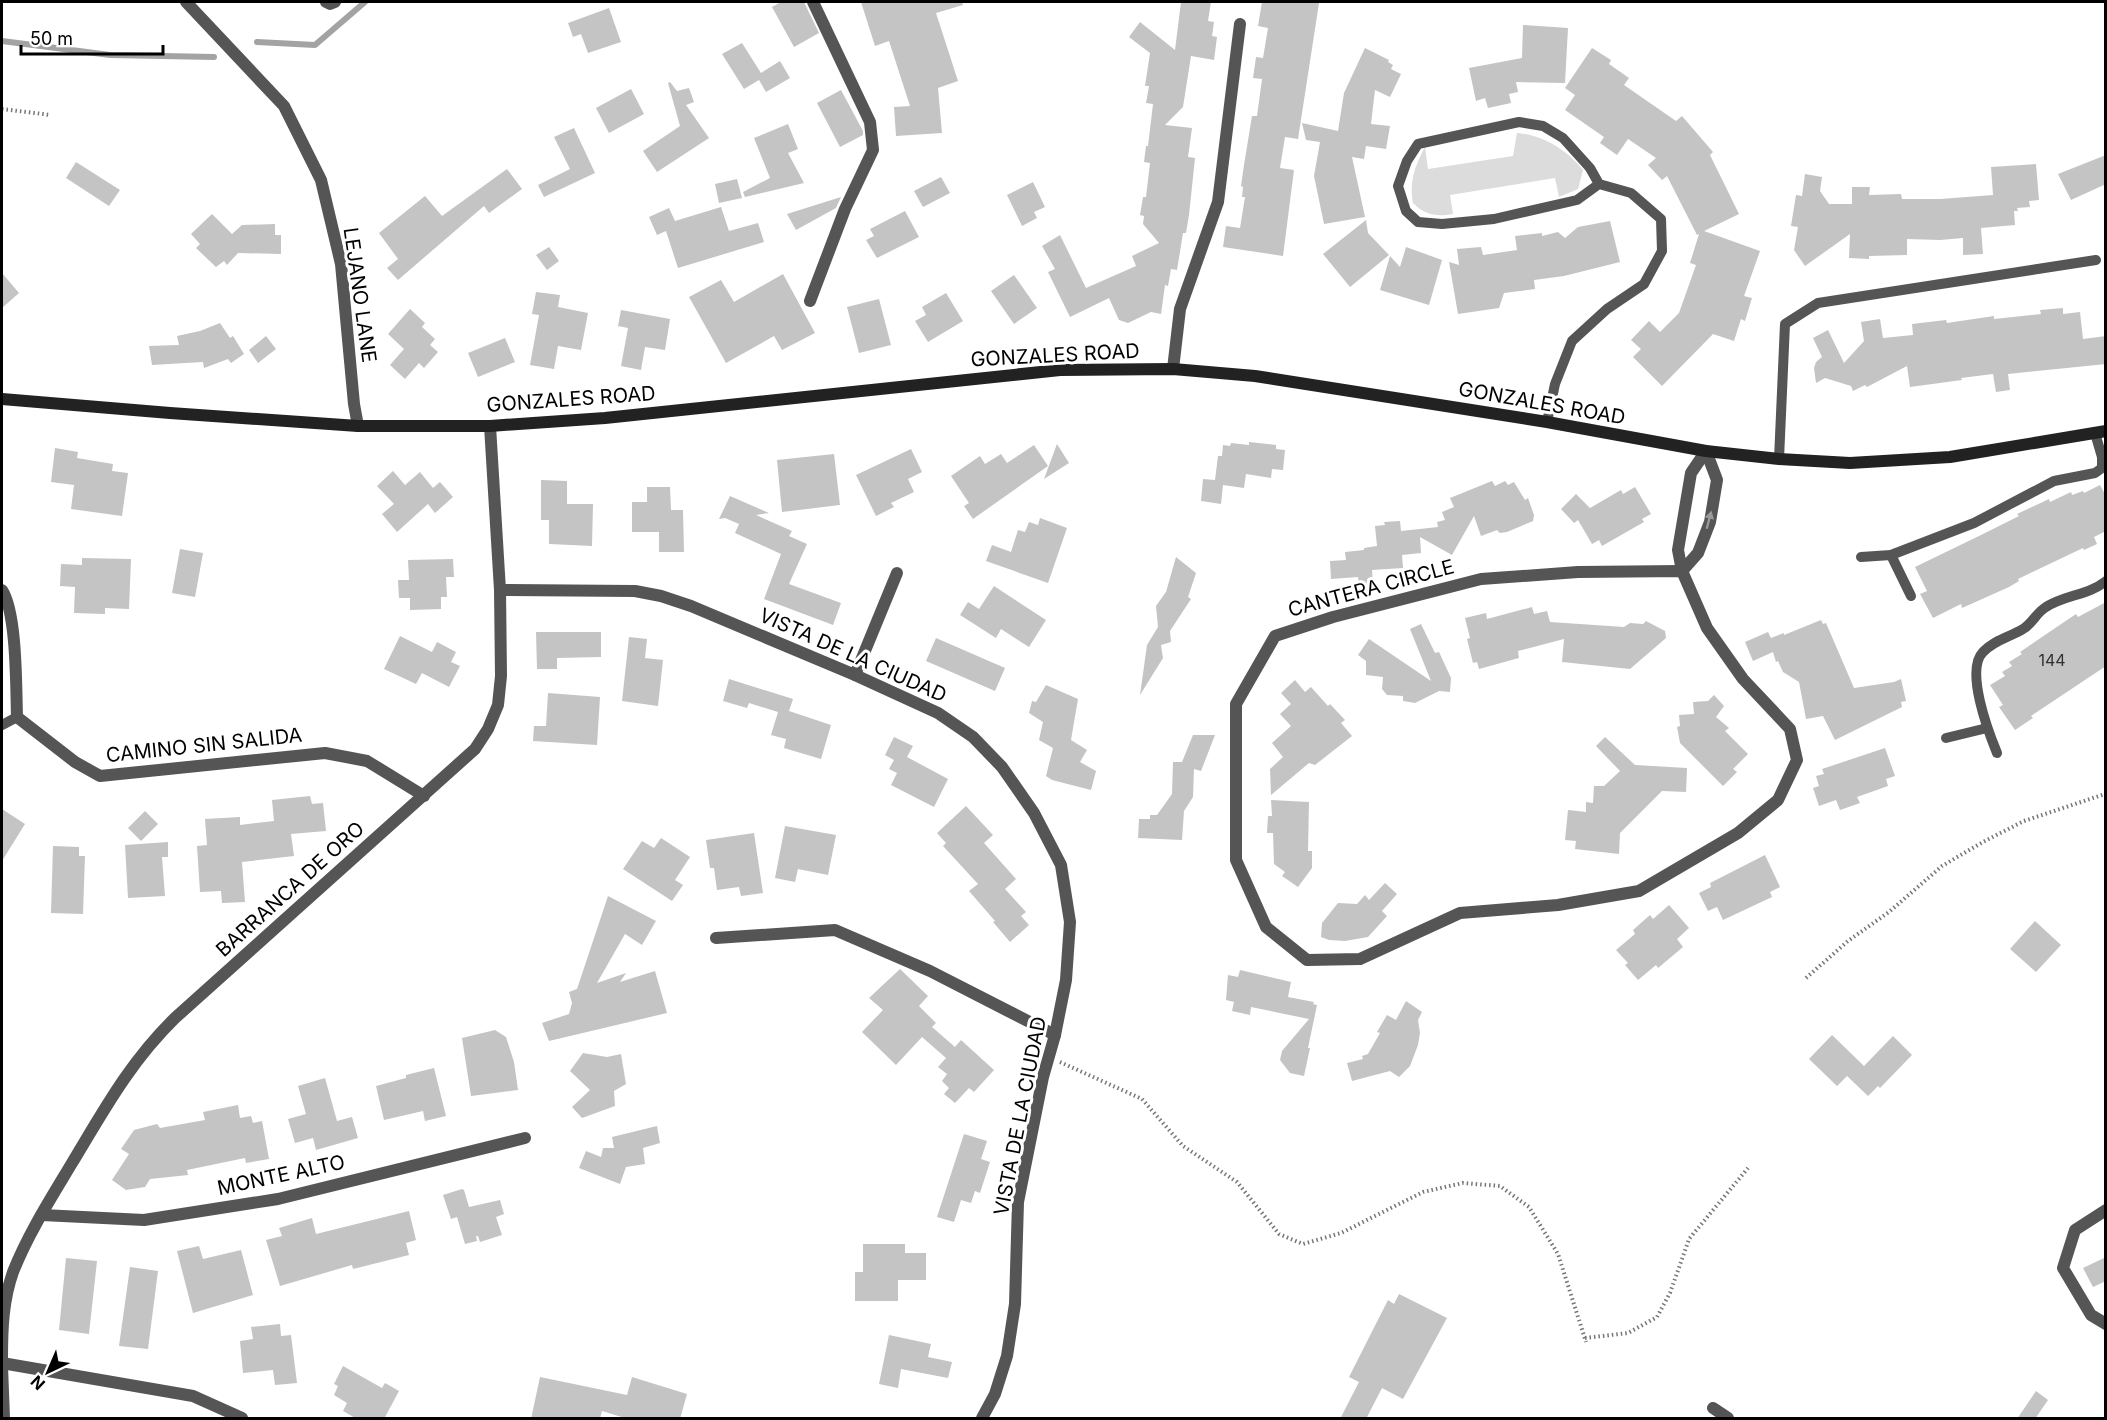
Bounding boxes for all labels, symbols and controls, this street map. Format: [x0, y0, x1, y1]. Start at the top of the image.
scale bar [21, 18, 164, 56]
text: 50 m [30, 28, 73, 49]
street label: LEJANO LANE [339, 226, 381, 364]
street label: GONZALES ROAD [970, 339, 1140, 371]
street label: GONZALES ROAD [1457, 376, 1627, 430]
street label: GONZALES ROAD [486, 381, 656, 417]
one-way arrow [1705, 511, 1714, 529]
street label: CANTERA CIRCLE [1285, 554, 1457, 622]
street label: VISTA DE LA CIUDAD [756, 603, 950, 707]
house number: 144 [2038, 650, 2066, 670]
street label: CAMINO SIN SALIDA [105, 723, 304, 767]
street label: BARRANCA DE ORO [211, 816, 369, 962]
street label: VISTA DE LA CIUDAD [989, 1014, 1051, 1218]
street label: MONTE ALTO [215, 1150, 347, 1200]
north arrow [18, 1342, 78, 1402]
text: N [26, 1371, 49, 1394]

